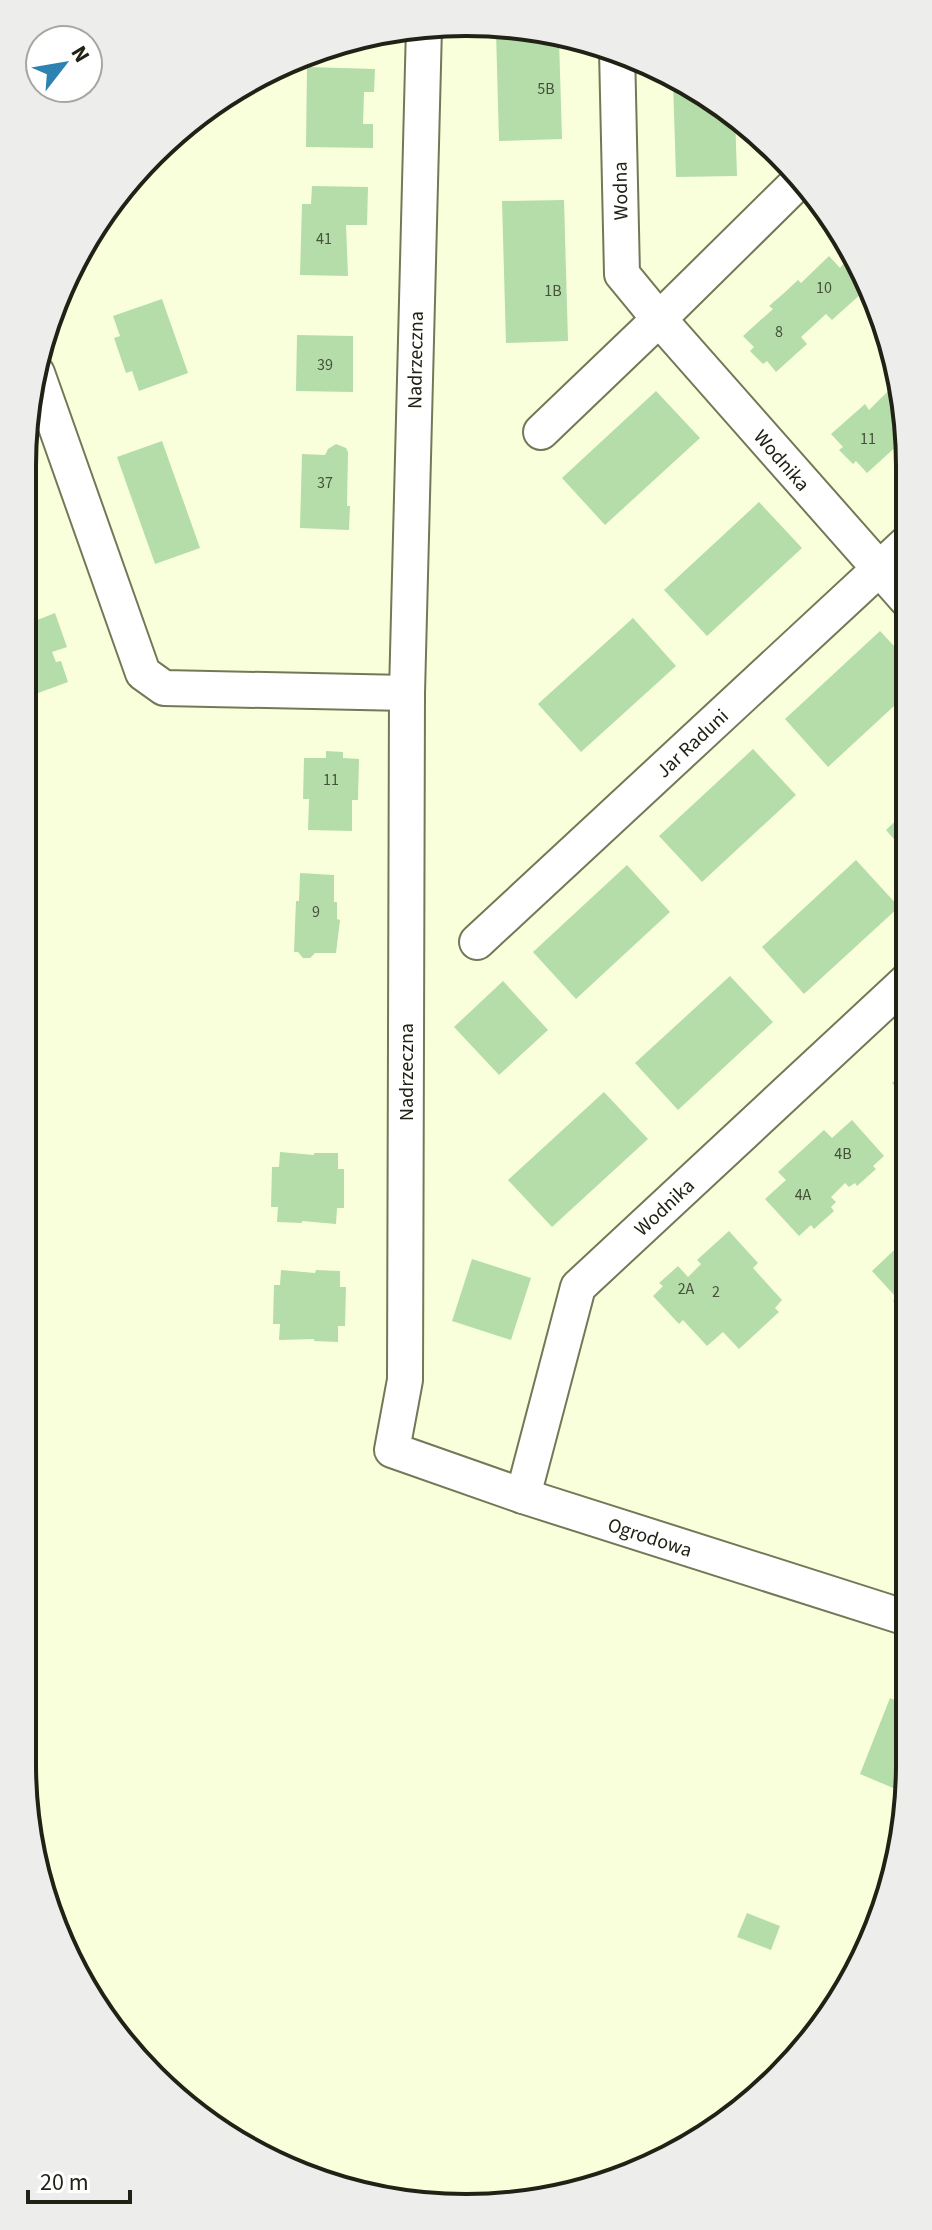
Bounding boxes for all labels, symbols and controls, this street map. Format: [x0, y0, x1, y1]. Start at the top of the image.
north arrow [24, 24, 104, 104]
text: N [63, 40, 98, 69]
house number: 5B [537, 78, 555, 100]
street label: Wodna [606, 161, 636, 221]
house number: 41 [316, 228, 332, 250]
house number: 10 [816, 277, 832, 299]
house number: 1B [544, 280, 562, 302]
street label: Nadrzeczna [401, 311, 431, 409]
house number: 8 [775, 321, 783, 343]
house number: 39 [317, 354, 333, 376]
street label: Wodnika [747, 424, 816, 498]
house number: 11 [860, 428, 876, 450]
house number: 37 [317, 472, 333, 494]
street label: Jar Raduni [650, 703, 735, 785]
house number: 11 [323, 769, 339, 791]
house number: 9 [312, 901, 320, 923]
street label: Nadrzeczna [393, 1023, 421, 1121]
house number: 4B [834, 1143, 852, 1165]
street label: Wodnika [628, 1172, 701, 1243]
house number: 4A [795, 1184, 812, 1206]
house number: 2A [678, 1278, 695, 1300]
house number: 2 [712, 1281, 720, 1303]
street label: Ogrodowa [604, 1511, 695, 1565]
scale bar [28, 2154, 130, 2204]
text: 20 m [40, 2165, 89, 2200]

